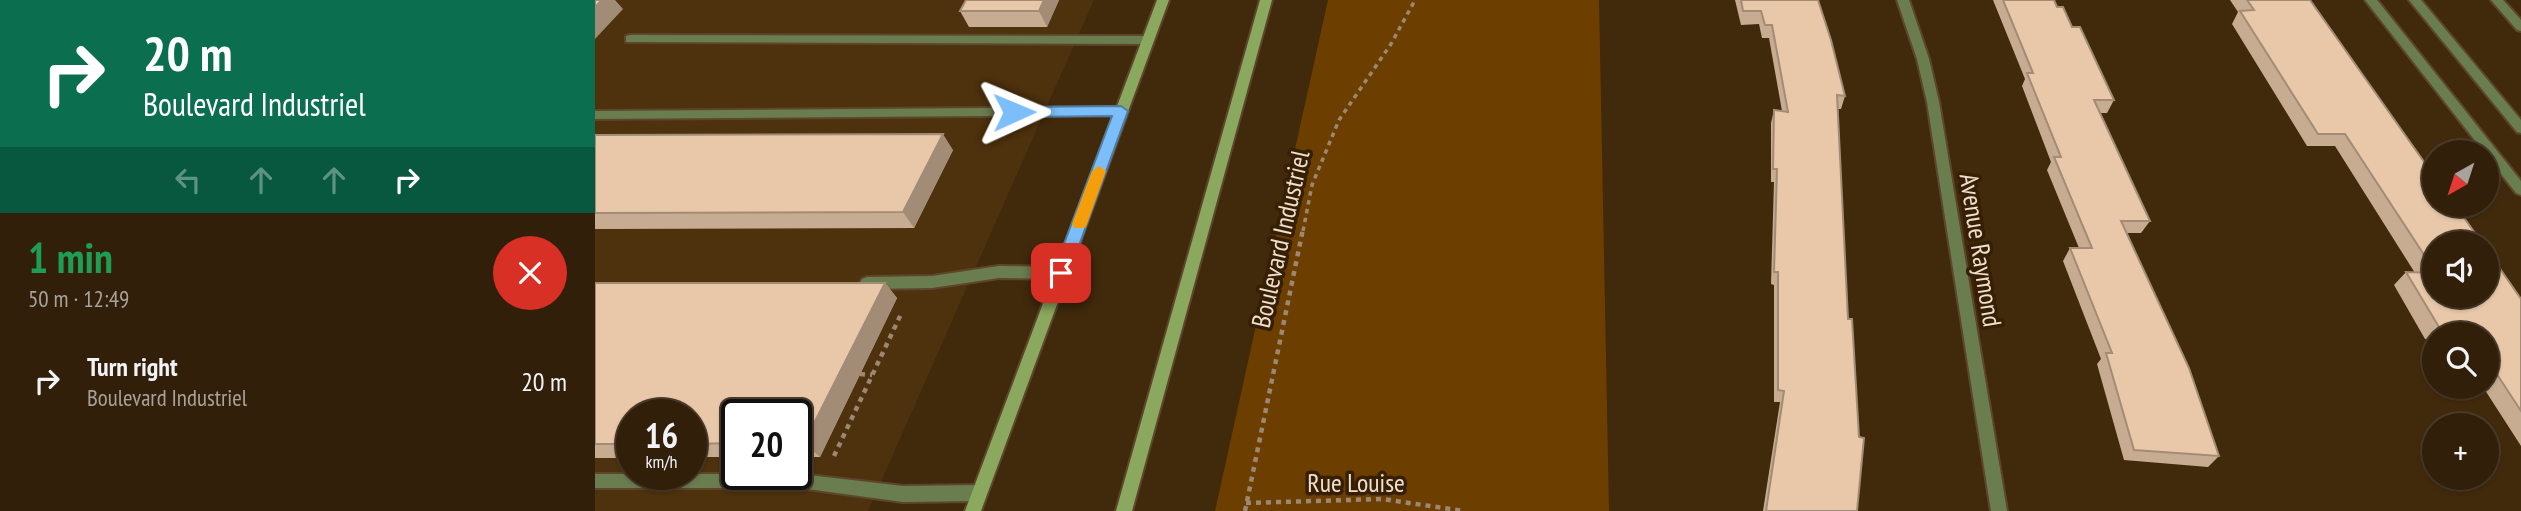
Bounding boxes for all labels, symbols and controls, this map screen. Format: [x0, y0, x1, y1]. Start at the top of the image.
text: 20 m [143, 21, 232, 85]
icon: right [28, 28, 119, 119]
position arrow [977, 75, 1051, 149]
text: Boulevard Industriel [143, 83, 366, 125]
north arrow [2422, 140, 2499, 217]
map controls [2422, 140, 2499, 490]
street label: Boulevard Industriel [1244, 147, 1316, 331]
icon: left [169, 161, 207, 199]
icon: ahead [242, 161, 280, 199]
icon: ahead [315, 161, 353, 199]
icon: right [388, 161, 426, 199]
street label: Avenue Raymond [1953, 171, 2009, 329]
text: 1 min [28, 230, 113, 285]
button: sound [2422, 231, 2499, 308]
button: close [493, 236, 567, 310]
pin [1031, 243, 1091, 303]
icon: arrive [1042, 254, 1080, 292]
text: 50 m · 12:49 [28, 284, 129, 313]
button: search [2422, 322, 2499, 399]
text: Turn right [87, 350, 178, 383]
icon: right [28, 362, 66, 400]
text: 20 m [521, 365, 567, 398]
text: Boulevard Industriel [87, 383, 247, 412]
speed limit sign: 20 [721, 399, 812, 490]
text: 16 [645, 412, 678, 458]
button: + [2422, 413, 2499, 490]
text: km/h [646, 450, 677, 473]
street label: Rue Louise [1307, 466, 1405, 499]

